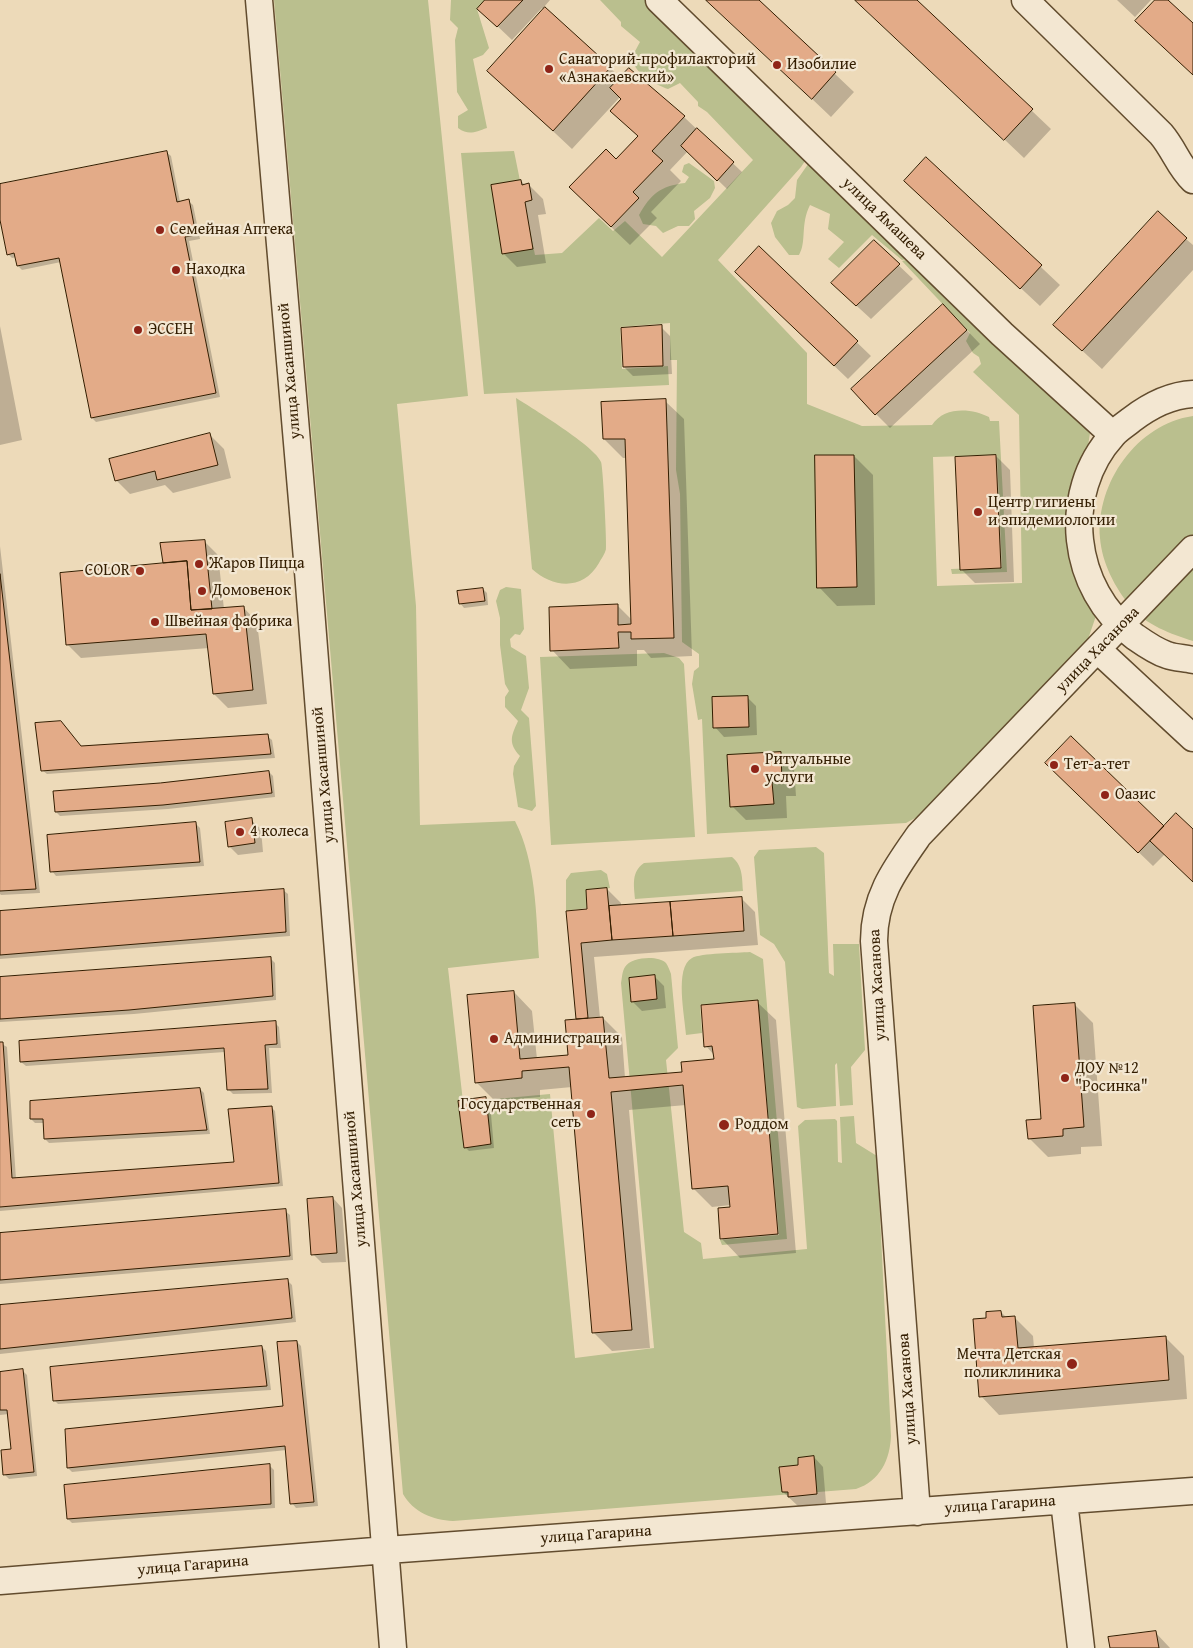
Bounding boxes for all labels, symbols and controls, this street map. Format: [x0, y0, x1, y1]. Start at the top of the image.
place label: Санаторий-профилакторий «Азнакаевский» [559, 50, 756, 88]
place label: Изобилие [787, 55, 856, 75]
marker: Изобилие [771, 59, 783, 71]
marker: Санаторий-профилакторий «Азнакаевский» [543, 63, 555, 75]
street label: улица Ямашева [838, 174, 930, 264]
place label: Семейная Аптека [170, 220, 293, 240]
marker: Семейная Аптека [154, 224, 166, 236]
place label: Находка [186, 260, 245, 280]
marker: Находка [170, 264, 182, 276]
street label: улица Хасаншиной [274, 302, 306, 440]
place label: ЭССЕН [148, 320, 193, 340]
marker: ЭССЕН [132, 324, 144, 336]
place label: Центр гигиены и эпидемиологии [988, 493, 1115, 531]
marker: Центр гигиены и эпидемиологии [972, 506, 984, 518]
place label: Жаров Пицца [209, 554, 305, 574]
marker: Жаров Пицца [193, 558, 205, 570]
place label: COLOR [85, 561, 130, 581]
marker: COLOR [134, 565, 146, 577]
place label: Домовенок [212, 581, 291, 601]
marker: Домовенок [196, 585, 208, 597]
street label: улица Хасанова [1052, 603, 1144, 697]
place label: Швейная фабрика [165, 612, 292, 632]
marker: Швейная фабрика [149, 616, 161, 628]
street label: улица Хасаншиной [308, 706, 340, 844]
place label: Ритуальные услуги [765, 750, 851, 788]
place label: Тет-а-тет [1064, 755, 1130, 775]
marker: Тет-а-тет [1048, 759, 1060, 771]
marker: Ритуальные услуги [749, 763, 761, 775]
place label: Оазис [1115, 785, 1156, 805]
marker: Оазис [1099, 789, 1111, 801]
place label: 4 колеса [250, 822, 309, 842]
marker: 4 колеса [234, 826, 246, 838]
street label: улица Хасанова [865, 929, 891, 1041]
place label: Администрация [504, 1029, 620, 1049]
marker: Администрация [488, 1033, 500, 1045]
place label: ДОУ №12 "Росинка" [1075, 1059, 1148, 1097]
marker: ДОУ №12 "Росинка" [1059, 1072, 1071, 1084]
place label: Государственная сеть [460, 1095, 581, 1133]
marker: Государственная сеть [585, 1108, 597, 1120]
street label: улица Хасаншиной [340, 1110, 372, 1248]
place label: Роддом [735, 1115, 789, 1135]
marker: Роддом [717, 1118, 731, 1132]
street label: улица Хасанова [895, 1333, 921, 1445]
place label: Мечта Детская поликлиника [957, 1345, 1061, 1383]
marker: Мечта Детская поликлиника [1065, 1357, 1079, 1371]
street label: улица Гагарина [944, 1492, 1056, 1518]
street label: улица Гагарина [540, 1522, 652, 1548]
street label: улица Гагарина [137, 1552, 249, 1580]

